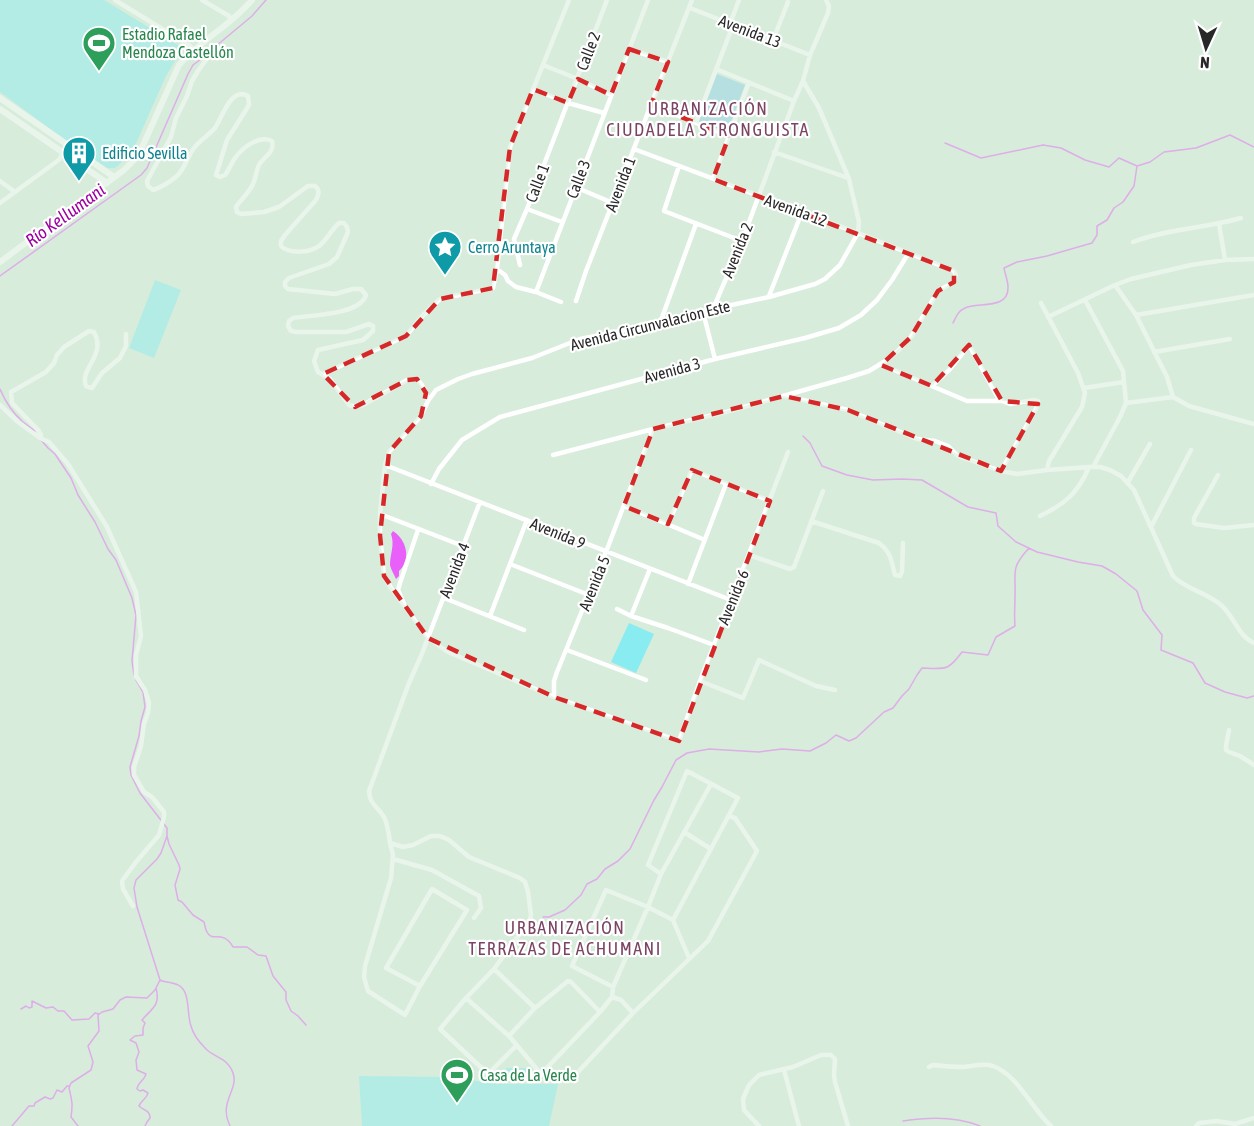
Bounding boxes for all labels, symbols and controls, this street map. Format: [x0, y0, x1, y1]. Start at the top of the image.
street label: Avenida 13 [716, 11, 784, 51]
north arrow [1176, 18, 1236, 78]
sports icon: Estadio Rafael Mendoza Castellón [81, 25, 117, 72]
place label: Estadio Rafael Mendoza Castellón [122, 25, 234, 61]
street label: Calle 2 [572, 29, 604, 73]
text: N [1200, 54, 1210, 72]
district label: URBANIZACIÓN CIUDADELA STRONGUISTA [606, 98, 810, 140]
building icon: Edificio Sevilla [61, 135, 97, 182]
place label: Edificio Sevilla [102, 144, 188, 162]
street label: Avenida 1 [601, 154, 639, 214]
street label: Calle 3 [562, 157, 594, 201]
street label: Calle 1 [521, 161, 553, 205]
water label: Río Kellumani [21, 179, 109, 251]
street label: Avenida 12 [762, 190, 830, 230]
street label: Avenida 2 [718, 220, 756, 280]
place icon: Cerro Aruntaya [427, 229, 463, 276]
place label: Cerro Aruntaya [468, 238, 556, 257]
street label: Avenida Circunvalacion Este [568, 296, 732, 354]
street label: Avenida 3 [642, 354, 702, 386]
street label: Avenida 9 [528, 514, 588, 552]
street label: Avenida 4 [435, 540, 473, 600]
street label: Avenida 5 [575, 553, 613, 613]
street label: Avenida 6 [714, 567, 752, 627]
district label: URBANIZACIÓN TERRAZAS DE ACHUMANI [468, 917, 662, 959]
sports icon: Casa de La Verde [439, 1057, 475, 1104]
place label: Casa de La Verde [480, 1066, 577, 1084]

